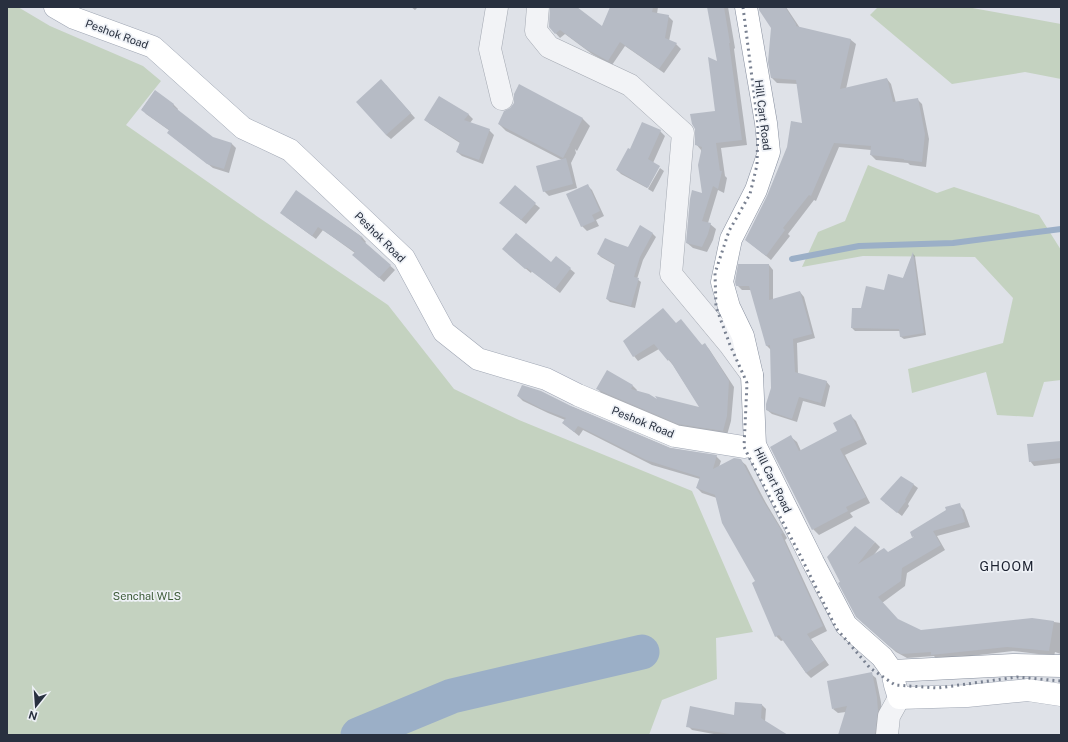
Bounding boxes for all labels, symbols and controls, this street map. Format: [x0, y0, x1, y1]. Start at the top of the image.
street label: Peshok Road [84, 17, 150, 51]
street label: Hill Cart Road [753, 79, 773, 151]
street label: Peshok Road [352, 209, 408, 265]
street label: Peshok Road [610, 404, 676, 440]
street label: Hill Cart Road [752, 445, 794, 515]
district label: GHOOM [979, 559, 1035, 574]
park label: Senchal WLS [113, 590, 181, 602]
north arrow [16, 686, 56, 726]
text: N [27, 709, 39, 723]

